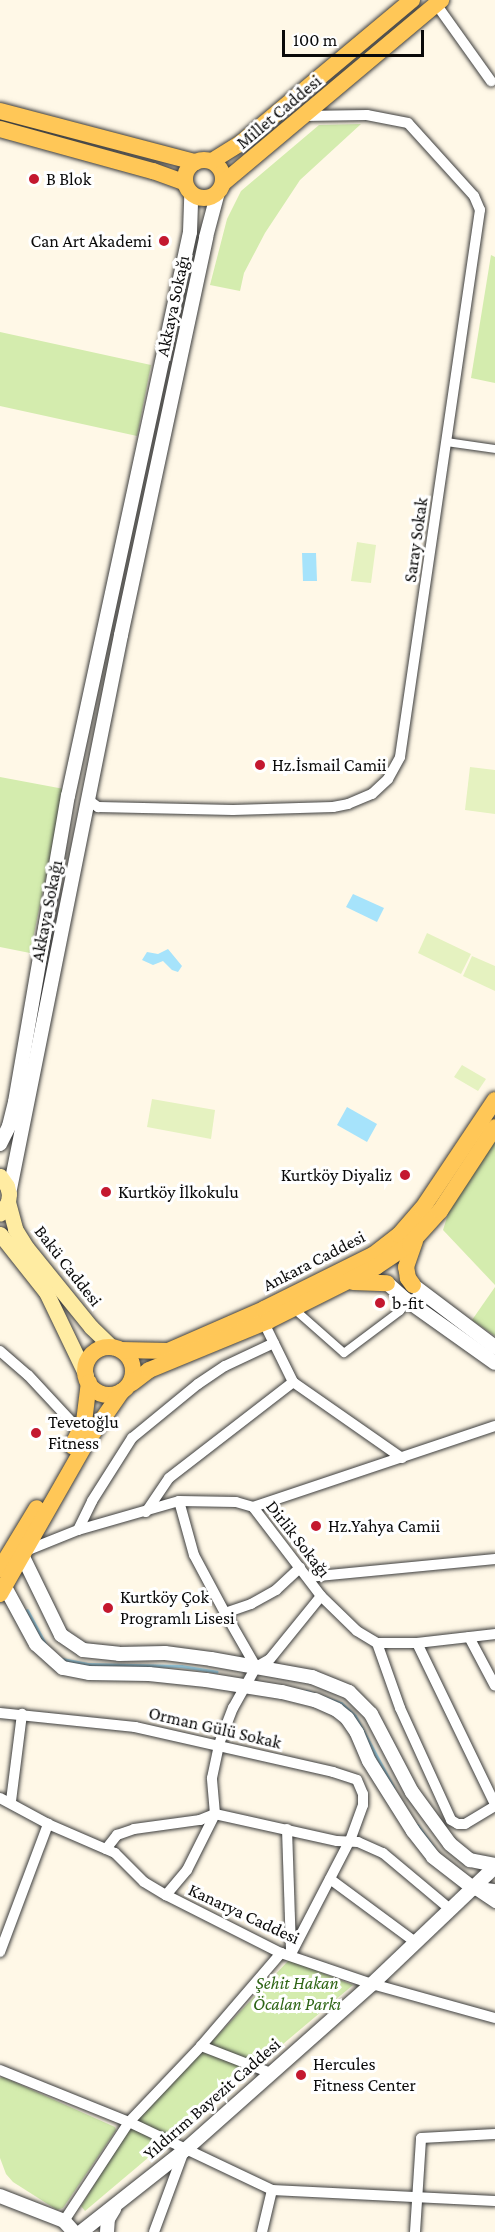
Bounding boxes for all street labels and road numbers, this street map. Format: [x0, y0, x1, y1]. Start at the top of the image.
street label: Millet Caddesi [232, 70, 326, 154]
street label: Akkaya Sokağı [152, 253, 194, 359]
street label: Saray Sokak [399, 496, 433, 584]
street label: Akkaya Sokağı [27, 858, 67, 964]
street label: Bakü Caddesi [30, 1221, 106, 1311]
street label: Ankara Caddesi [259, 1226, 369, 1296]
street label: Dirlik Sokağı [261, 1496, 335, 1582]
street label: Orman Gülü Sokak [146, 1702, 284, 1754]
street label: Kanarya Caddesi [185, 1879, 303, 1949]
street label: Yıldırım Bayezit Caddesi [139, 2033, 285, 2165]

